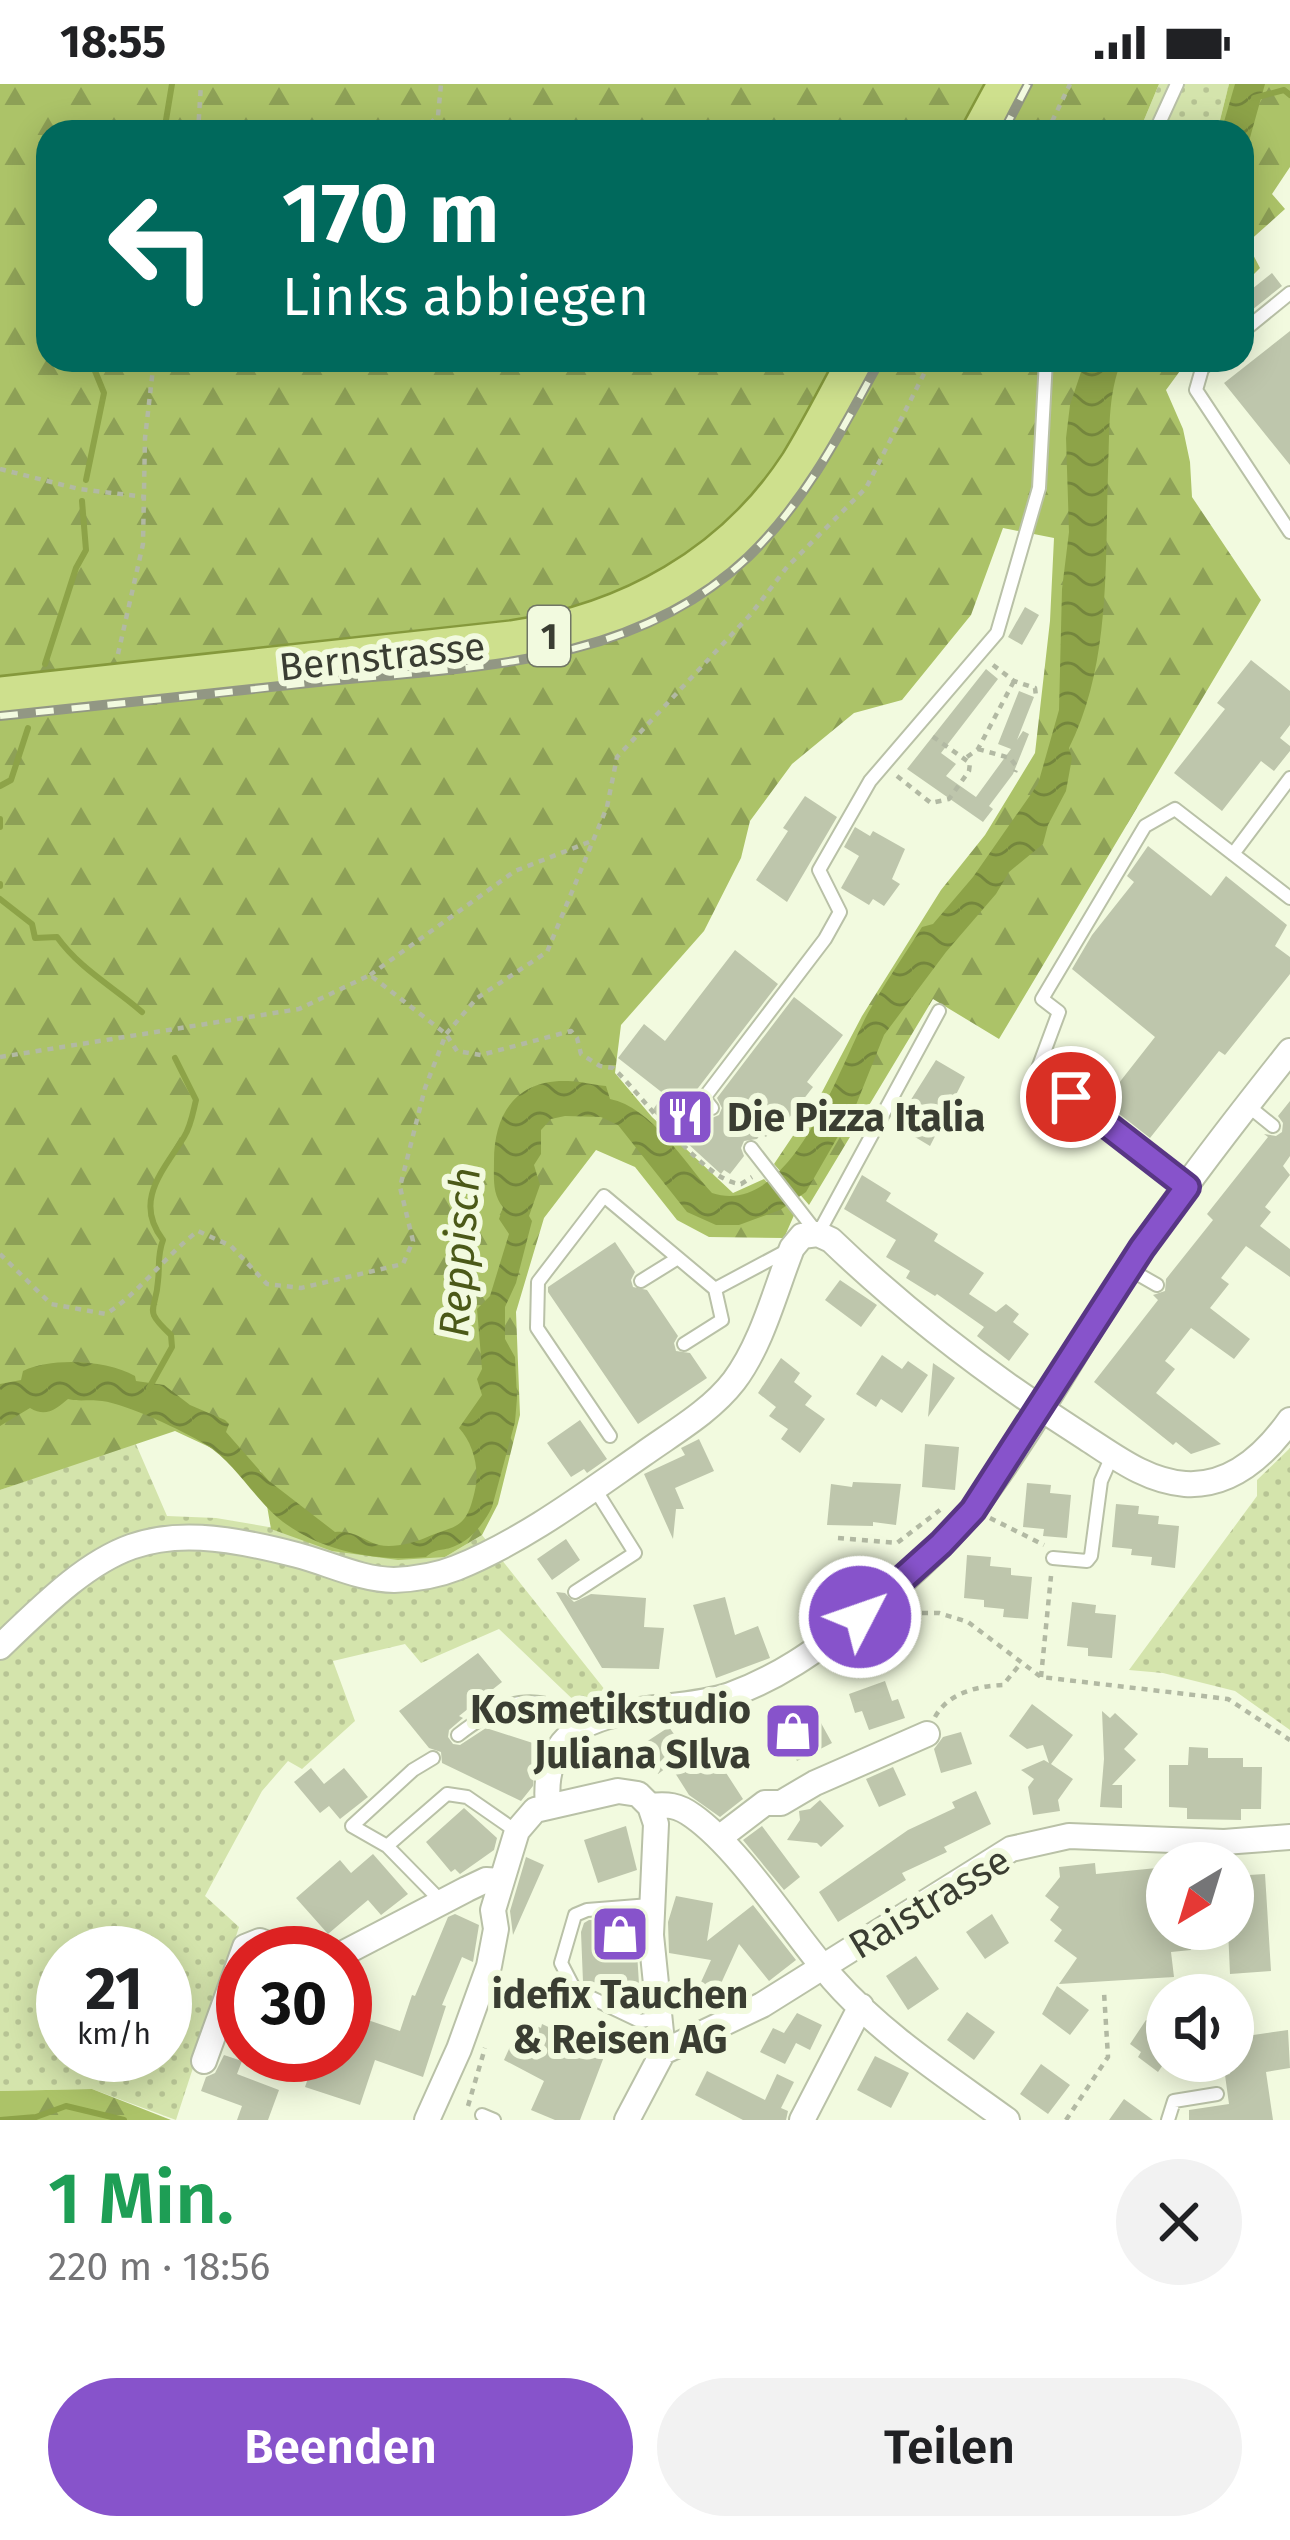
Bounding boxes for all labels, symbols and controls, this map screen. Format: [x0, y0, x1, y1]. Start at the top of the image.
text: 18:55 [60, 15, 166, 69]
text: 170 m [282, 163, 499, 264]
icon: left [84, 168, 240, 324]
text: Links abbiegen [282, 265, 649, 329]
road number: 1 [528, 606, 570, 666]
street label: Bernstrasse [277, 623, 487, 691]
pin [1020, 1046, 1122, 1148]
icon: arrive [1038, 1064, 1104, 1130]
restaurant icon: Die Pizza Italia [654, 1086, 716, 1148]
place label: Die Pizza Italia [727, 1095, 985, 1141]
water label: Reppisch [429, 1165, 491, 1339]
position arrow [797, 1554, 923, 1680]
place label: Kosmetikstudio Juliana SIlva [470, 1687, 751, 1778]
shop icon: Kosmetikstudio Juliana SIlva [762, 1700, 824, 1762]
street label: Raistrasse [841, 1837, 1018, 1969]
north arrow [1146, 1842, 1254, 1950]
map controls [1146, 1842, 1254, 2082]
shop icon: idefix Tauchen & Reisen AG [589, 1903, 651, 1965]
speed limit sign: 30 [216, 1926, 372, 2082]
text: 21 [85, 1953, 143, 2025]
place label: idefix Tauchen & Reisen AG [492, 1972, 748, 2063]
button: sound [1146, 1974, 1254, 2082]
text: km/h [77, 2016, 151, 2052]
text: 1 Min. [48, 2156, 234, 2242]
button: close [1116, 2159, 1242, 2285]
text: 220 m · 18:56 [48, 2244, 270, 2290]
button: Beenden [48, 2378, 633, 2516]
button: Teilen [657, 2378, 1242, 2516]

